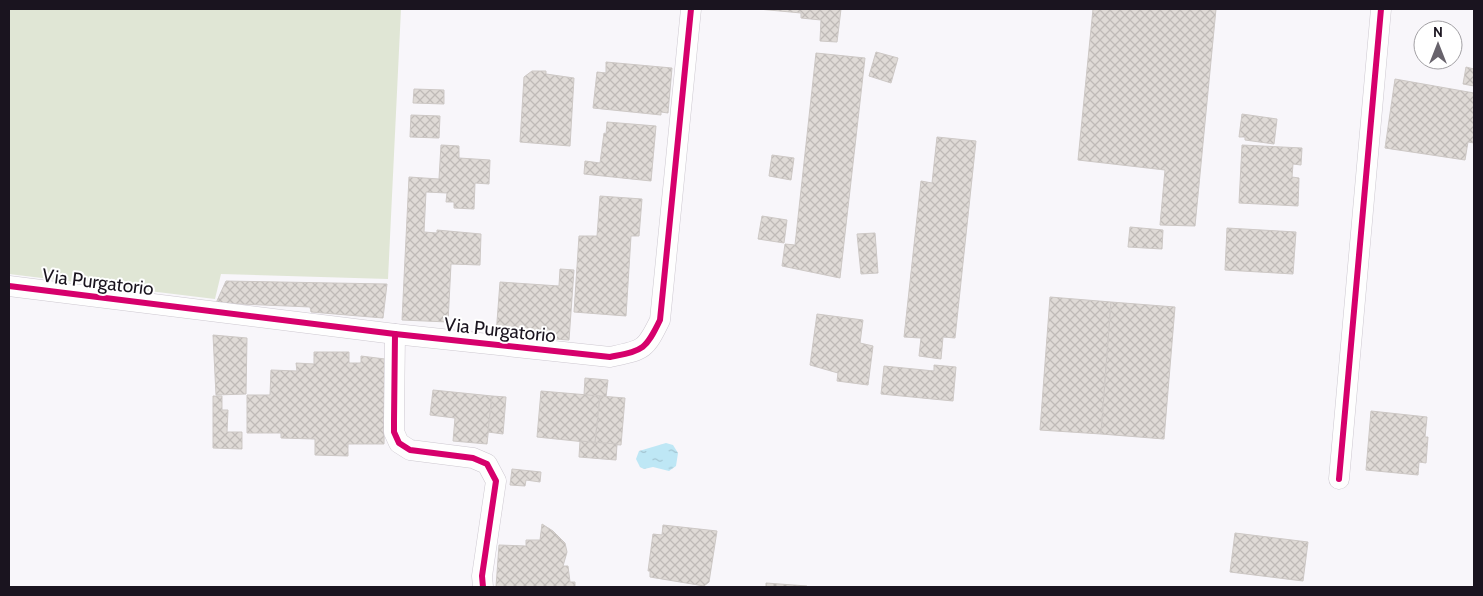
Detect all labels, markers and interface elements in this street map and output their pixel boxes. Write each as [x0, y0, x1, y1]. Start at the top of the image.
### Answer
north arrow [1413, 20, 1463, 70]
text: N [1433, 23, 1443, 41]
street label: Via Purgatorio [41, 264, 155, 300]
street label: Via Purgatorio [443, 313, 557, 347]

